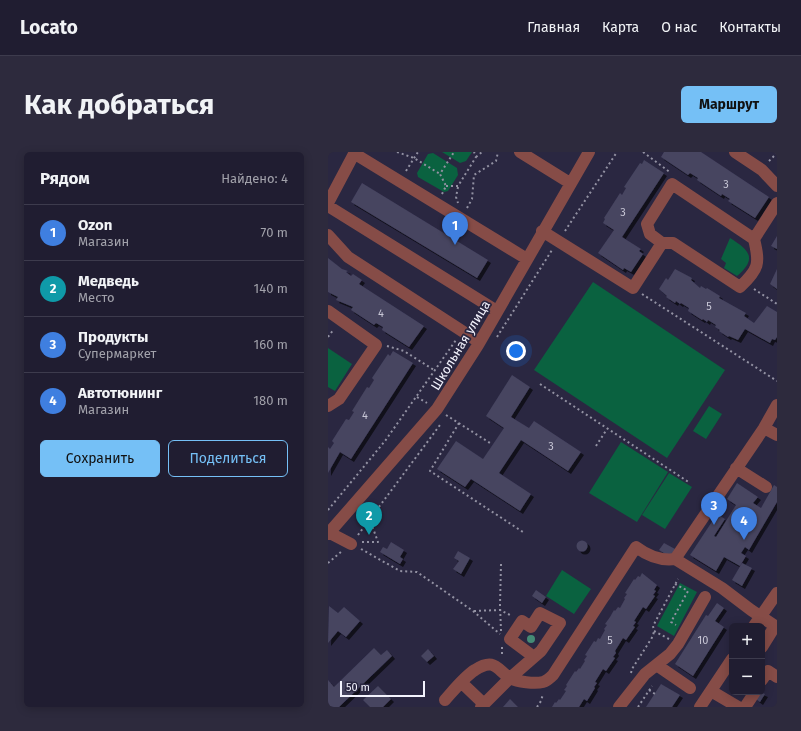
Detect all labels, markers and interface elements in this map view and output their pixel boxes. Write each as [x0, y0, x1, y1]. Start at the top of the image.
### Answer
text: Locato [20, 16, 78, 39]
text: Главная [527, 19, 580, 36]
text: Карта [602, 19, 639, 36]
text: О нас [661, 19, 697, 36]
text: Контакты [719, 19, 781, 36]
button: Маршрут [681, 86, 777, 123]
text: Как добраться [24, 88, 214, 121]
text: Рядом [40, 168, 90, 189]
text: Найдено: 4 [221, 171, 288, 186]
house number: 3 [723, 178, 729, 191]
house number: 3 [620, 206, 626, 219]
pin: 1 [442, 212, 468, 245]
text: Ozon [78, 216, 112, 234]
text: 1 [50, 225, 56, 240]
text: 70 m [261, 225, 288, 240]
text: Магазин [78, 234, 129, 249]
text: Медведь [78, 272, 139, 290]
text: 2 [50, 281, 56, 296]
text: 140 m [254, 281, 288, 296]
text: Место [78, 290, 115, 305]
street label: Школьная улица [428, 298, 493, 393]
house number: 5 [706, 300, 712, 313]
house number: 4 [378, 307, 384, 320]
text: Продукты [78, 328, 148, 346]
text: 3 [50, 337, 56, 352]
text: 160 m [254, 337, 288, 352]
your location [506, 341, 526, 361]
text: Супермаркет [78, 346, 156, 361]
text: Автотюнинг [78, 384, 162, 402]
text: 4 [49, 393, 57, 408]
text: 180 m [253, 393, 288, 408]
text: Магазин [78, 402, 129, 417]
house number: 4 [362, 409, 368, 422]
button: Сохранить [40, 440, 160, 477]
button: Поделиться [168, 440, 288, 477]
house number: 3 [548, 440, 554, 453]
pin: 3 [701, 492, 727, 525]
pin: 2 [356, 502, 382, 535]
pin: 4 [731, 507, 757, 540]
map controls [729, 623, 765, 695]
button: + [729, 623, 765, 659]
house number: 5 [607, 634, 613, 647]
house number: 10 [698, 634, 708, 647]
button: − [729, 659, 765, 695]
scale bar [340, 679, 425, 698]
text: 50 m [346, 681, 370, 694]

